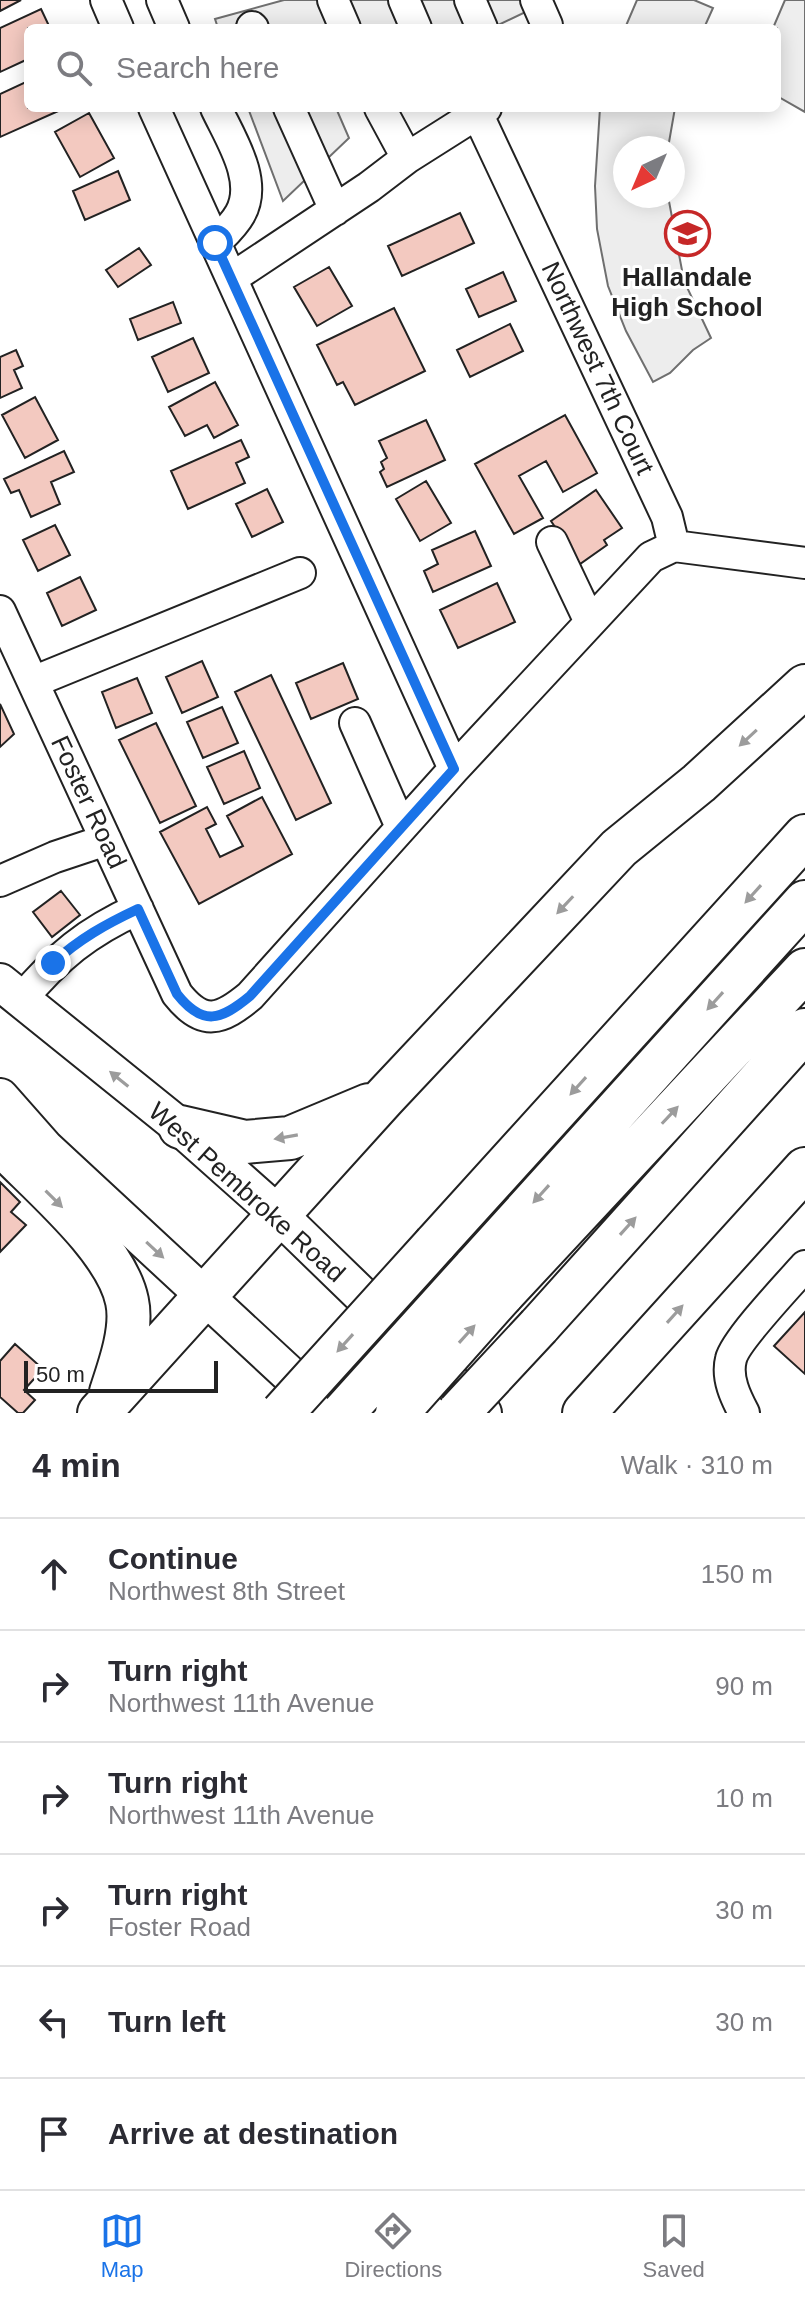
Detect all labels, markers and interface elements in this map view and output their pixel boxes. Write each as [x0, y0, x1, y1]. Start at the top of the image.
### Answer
search box [24, 24, 781, 112]
icon: search [52, 46, 96, 90]
text: Search here [116, 51, 279, 84]
north arrow [613, 136, 685, 208]
school or university icon: Hallandale High School [663, 210, 711, 258]
route start [197, 225, 233, 261]
street label: Northwest 7th Court [536, 257, 661, 480]
place label: Hallandale High School [611, 262, 763, 322]
one-way arrow [738, 729, 757, 747]
street label: Foster Road [45, 731, 133, 873]
one-way arrow [744, 884, 762, 903]
one-way arrow [557, 896, 575, 915]
route end [35, 945, 71, 981]
one-way arrow [707, 991, 725, 1010]
one-way arrow [109, 1071, 129, 1087]
one-way arrow [570, 1077, 588, 1096]
street label: West Pembroke Road [143, 1096, 351, 1288]
one-way arrow [661, 1105, 679, 1124]
one-way arrow [274, 1132, 299, 1144]
one-way arrow [532, 1184, 550, 1204]
one-way arrow [44, 1189, 63, 1208]
one-way arrow [619, 1217, 637, 1236]
one-way arrow [145, 1241, 164, 1259]
one-way arrow [665, 1305, 683, 1324]
one-way arrow [458, 1325, 476, 1344]
one-way arrow [337, 1334, 355, 1353]
scale bar [24, 1357, 218, 1393]
text: 50 m [36, 1362, 85, 1387]
text: 4 min [32, 1446, 121, 1484]
text: Walk · 310 m [621, 1450, 773, 1480]
text: Continue [108, 1542, 238, 1575]
icon: ahead [32, 1552, 76, 1596]
text: 150 m [701, 1559, 773, 1589]
text: Northwest 8th Street [108, 1576, 345, 1606]
text: Turn right [108, 1654, 247, 1687]
icon: right [32, 1664, 76, 1708]
text: 90 m [715, 1671, 773, 1701]
text: Northwest 11th Avenue [108, 1688, 374, 1718]
text: Turn right [108, 1766, 247, 1799]
icon: right [32, 1776, 76, 1820]
text: 10 m [715, 1783, 773, 1813]
text: Northwest 11th Avenue [108, 1800, 374, 1830]
text: Turn right [108, 1878, 247, 1911]
icon: right [32, 1888, 76, 1932]
text: 30 m [715, 1895, 773, 1925]
text: Foster Road [108, 1912, 251, 1942]
icon: left [32, 2000, 76, 2044]
text: Turn left [108, 2005, 226, 2038]
text: 30 m [715, 2007, 773, 2037]
icon: arrive [32, 2112, 76, 2156]
text: Arrive at destination [108, 2117, 398, 2150]
tab: Map [100, 2209, 144, 2283]
tab: Directions [344, 2209, 442, 2283]
tab: Saved [642, 2209, 705, 2283]

